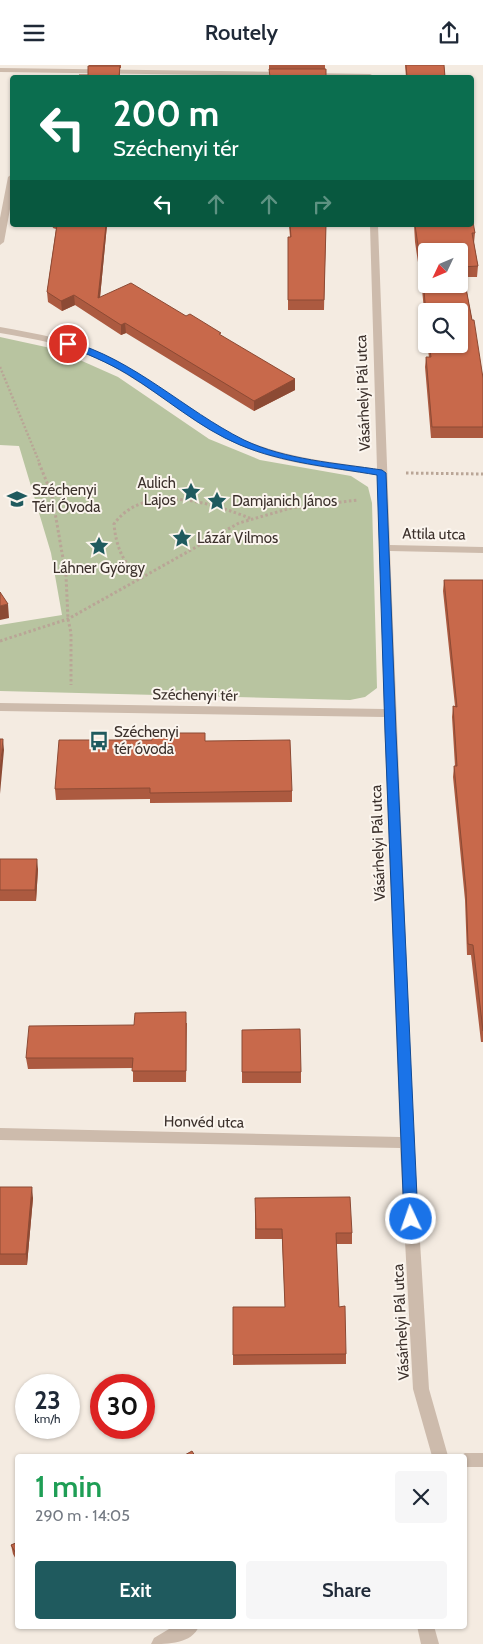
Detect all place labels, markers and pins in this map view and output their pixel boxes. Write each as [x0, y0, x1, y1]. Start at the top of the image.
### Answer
pin [47, 323, 89, 365]
place label: Aulich Lajos [137, 474, 176, 509]
place label: Széchenyi Téri Óvoda [32, 481, 101, 516]
place icon: Aulich Lajos [180, 481, 202, 503]
school or university icon: Széchenyi Téri Óvoda [6, 488, 28, 510]
place icon: Damjanich János [206, 490, 228, 512]
place label: Damjanich János [232, 492, 337, 510]
place icon: Lázár Vilmos [171, 527, 193, 549]
place label: Lázár Vilmos [197, 529, 278, 547]
place icon: Láhner György [88, 535, 110, 557]
place label: Láhner György [53, 559, 146, 577]
place label: Széchenyi tér óvoda [114, 723, 179, 758]
bus stop icon: Széchenyi tér óvoda [88, 730, 110, 752]

